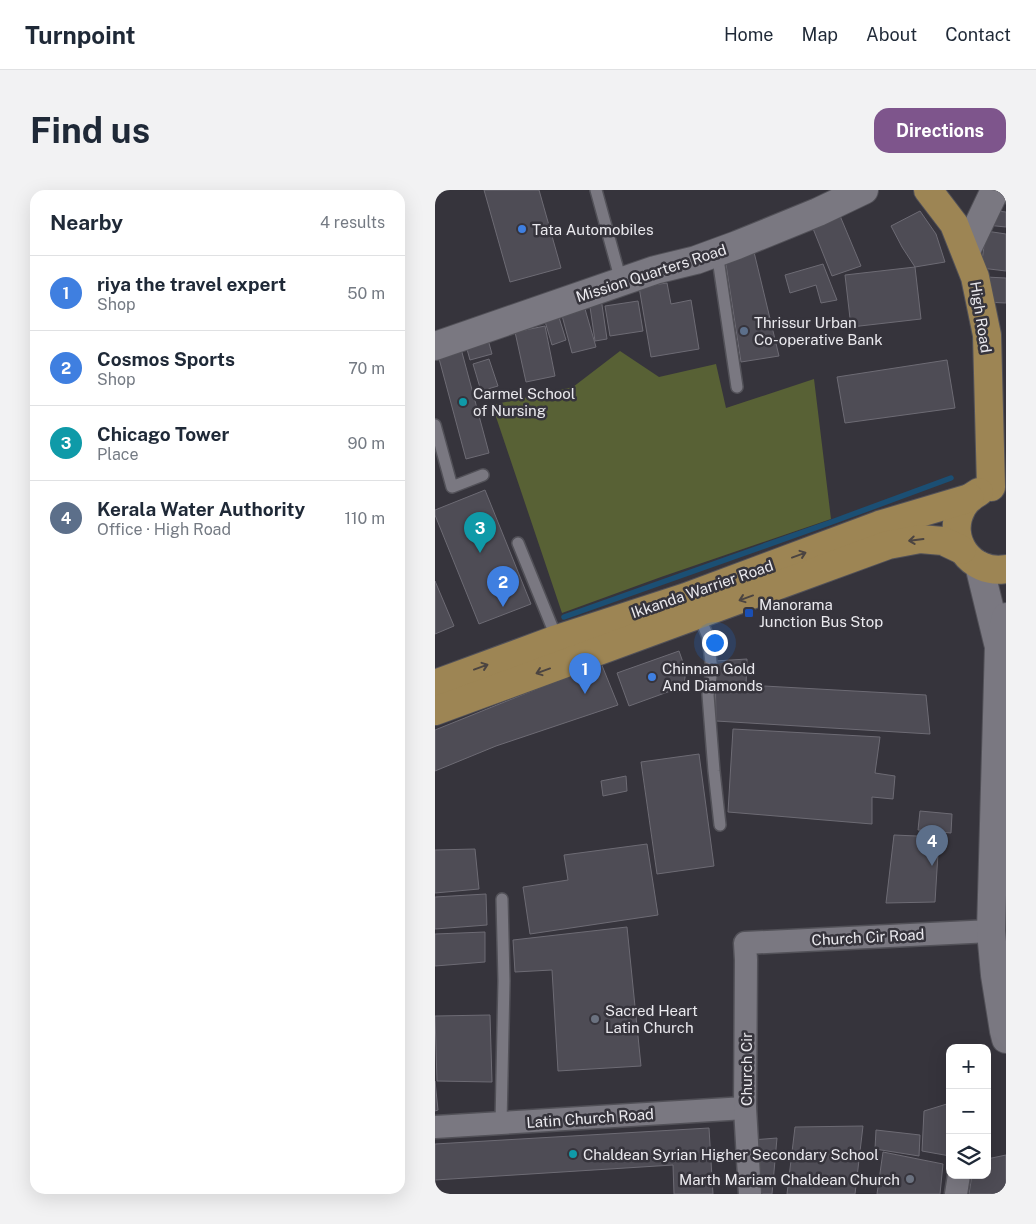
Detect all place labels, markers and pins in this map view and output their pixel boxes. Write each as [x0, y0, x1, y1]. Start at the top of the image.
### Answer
place label: Tata Automobiles [532, 221, 653, 238]
marker: Tata Automobiles [516, 223, 528, 235]
place label: Thrissur Urban Co-operative Bank [754, 314, 883, 348]
marker: Thrissur Urban Co-operative Bank [738, 325, 750, 337]
place label: Carmel School of Nursing [473, 385, 575, 419]
marker: Carmel School of Nursing [457, 396, 469, 408]
pin: 3 [464, 512, 496, 553]
pin: 2 [487, 566, 519, 607]
place label: Manorama Junction Bus Stop [759, 596, 883, 630]
marker: Manorama Junction Bus Stop [743, 607, 755, 619]
pin: 1 [569, 653, 601, 694]
place label: Chinnan Gold And Diamonds [662, 660, 763, 694]
marker: Chinnan Gold And Diamonds [646, 671, 658, 683]
pin: 4 [916, 825, 948, 866]
place label: Sacred Heart Latin Church [605, 1002, 698, 1036]
marker: Sacred Heart Latin Church [589, 1013, 601, 1025]
place label: Chaldean Syrian Higher Secondary School [583, 1146, 879, 1163]
marker: Chaldean Syrian Higher Secondary School [567, 1148, 579, 1160]
place label: Marth Mariam Chaldean Church [679, 1171, 900, 1188]
marker: Marth Mariam Chaldean Church [904, 1173, 916, 1185]

